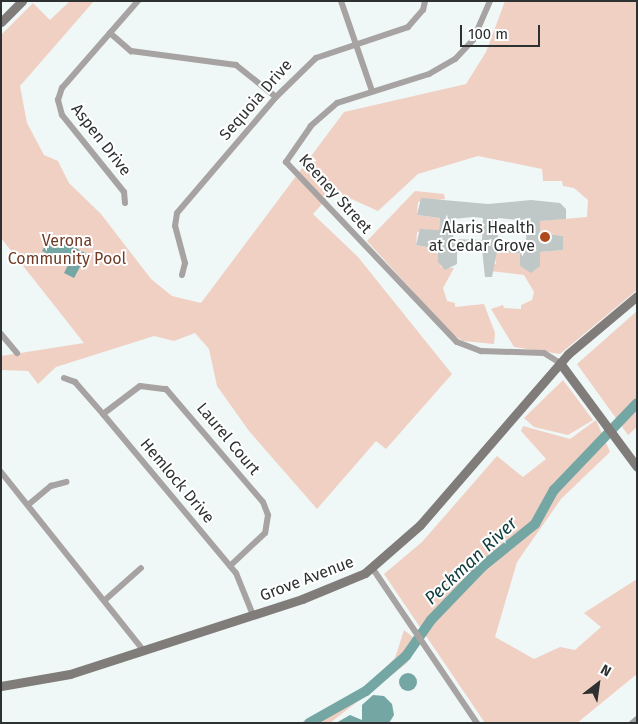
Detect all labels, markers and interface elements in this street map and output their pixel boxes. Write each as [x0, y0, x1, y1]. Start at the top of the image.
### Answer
scale bar [463, 15, 543, 47]
text: 100 m [468, 25, 508, 43]
street label: Sequoia Drive [216, 56, 296, 144]
street label: Aspen Drive [67, 100, 135, 180]
street label: Keeney Street [294, 150, 376, 238]
place label: Alaris Health at Cedar Grove [429, 218, 535, 256]
park label: Verona Community Pool [8, 231, 126, 269]
marker: Alaris Health at Cedar Grove [539, 231, 551, 243]
street label: Laurel Court [192, 399, 264, 479]
street label: Hemlock Drive [136, 435, 218, 527]
water label: Peckman River [420, 513, 522, 609]
street label: Grove Avenue [257, 552, 357, 606]
north arrow [573, 659, 623, 709]
text: N [597, 661, 614, 680]

